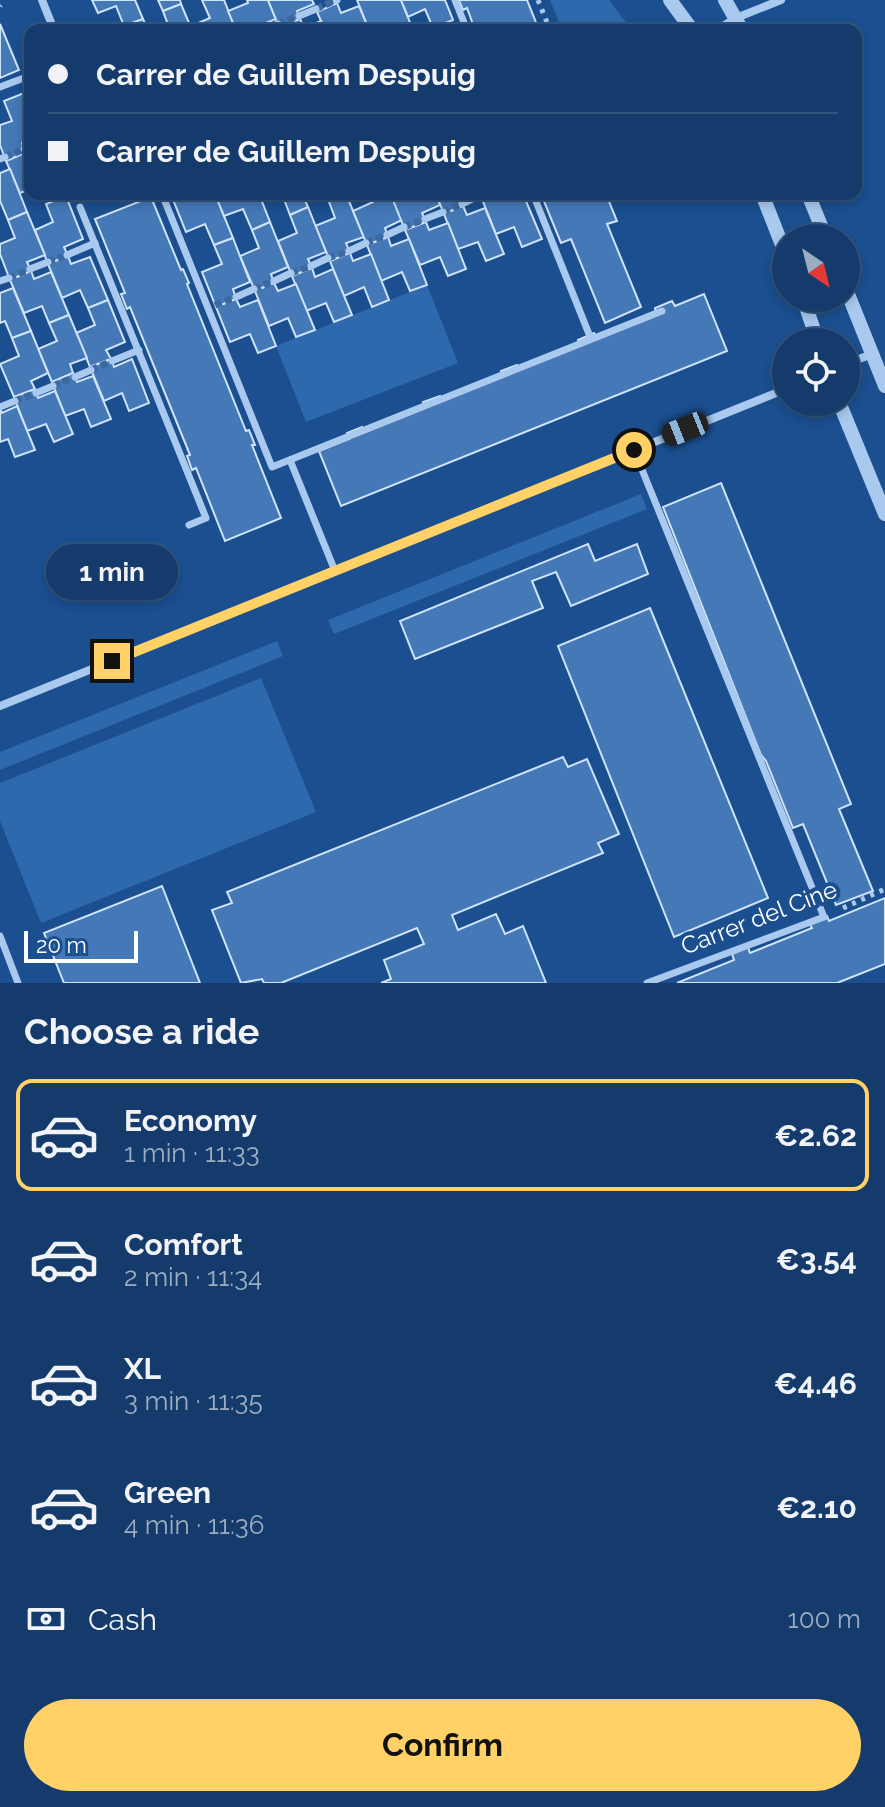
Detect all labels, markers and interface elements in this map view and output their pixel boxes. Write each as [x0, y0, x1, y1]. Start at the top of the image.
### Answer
text: Carrer de Guillem Despuig [96, 57, 476, 92]
text: Carrer de Guillem Despuig [96, 134, 476, 169]
north arrow [772, 224, 860, 312]
map controls [772, 224, 860, 416]
button: locate [772, 328, 860, 416]
car [658, 409, 712, 449]
route start [616, 432, 652, 468]
callout: 1 min [46, 545, 178, 601]
text: 1 min [79, 557, 145, 587]
route end [94, 643, 130, 679]
street label: Carrer del Cine [677, 874, 841, 961]
scale bar [24, 927, 138, 963]
text: 20 m [36, 932, 87, 958]
text: Choose a ride [24, 1010, 259, 1052]
icon: car [28, 1099, 100, 1171]
text: Economy [124, 1103, 257, 1138]
text: €2.62 [774, 1118, 857, 1153]
text: 1 min · 11:33 [124, 1138, 260, 1168]
icon: car [28, 1223, 100, 1295]
text: Comfort [124, 1227, 243, 1262]
text: €3.54 [776, 1242, 857, 1277]
text: 2 min · 11:34 [124, 1262, 262, 1292]
icon: car [28, 1347, 100, 1419]
text: XL [124, 1351, 161, 1386]
text: €4.46 [774, 1366, 857, 1401]
text: 3 min · 11:35 [124, 1386, 263, 1416]
icon: car [28, 1471, 100, 1543]
text: Green [124, 1475, 211, 1510]
text: €2.10 [776, 1490, 857, 1525]
text: 4 min · 11:36 [124, 1510, 264, 1540]
icon: cash [24, 1597, 68, 1641]
text: Cash [88, 1602, 157, 1637]
text: 100 m [788, 1604, 861, 1634]
button: Confirm [24, 1699, 861, 1791]

